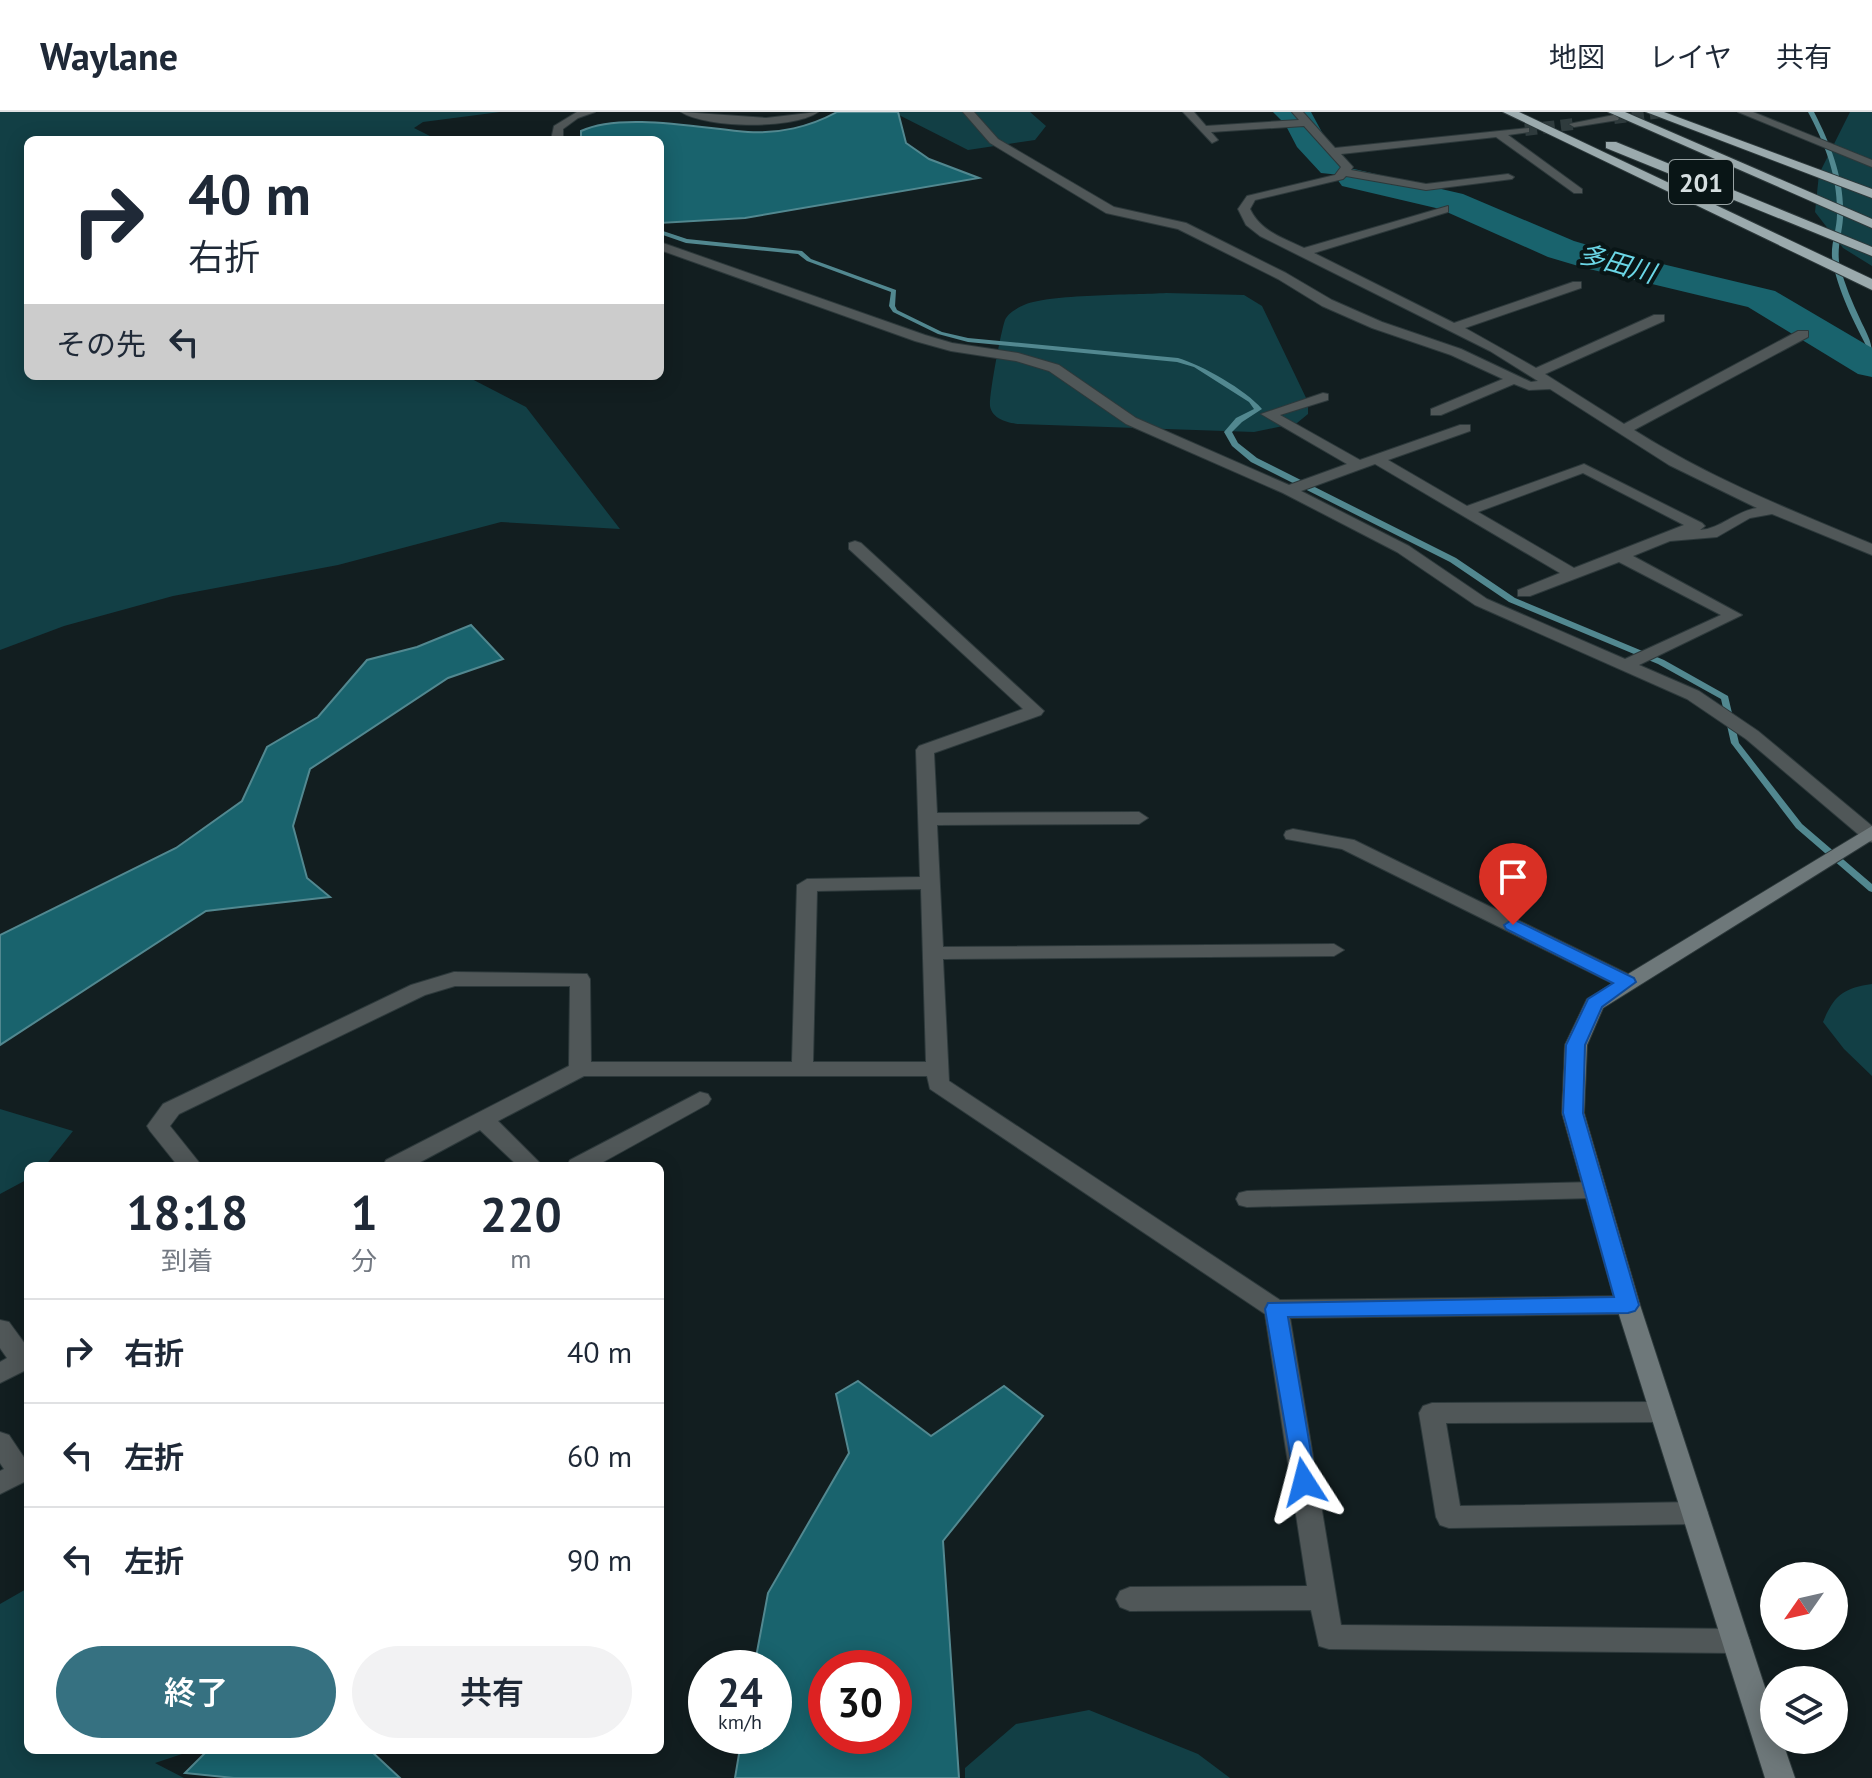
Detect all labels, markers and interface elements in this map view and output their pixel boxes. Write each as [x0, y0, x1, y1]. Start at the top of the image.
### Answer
text: Waylane [40, 31, 178, 80]
text: 地図 [1549, 38, 1605, 75]
text: レイヤ [1649, 38, 1732, 75]
text: 共有 [1776, 38, 1832, 75]
text: 40 m [188, 158, 311, 230]
road number: 201 [1669, 160, 1733, 204]
icon: right [56, 168, 160, 272]
text: 右折 [188, 233, 260, 280]
water label: 多田川 [1575, 236, 1662, 290]
icon: left [162, 320, 206, 364]
text: その先 [56, 324, 146, 363]
pin [1479, 843, 1547, 925]
icon: arrive [1491, 855, 1535, 899]
text: 18:18 [126, 1181, 248, 1243]
text: 1 [350, 1181, 378, 1243]
text: 220 [480, 1183, 562, 1245]
text: m [510, 1242, 531, 1275]
text: 到着 [161, 1244, 213, 1277]
text: 分 [351, 1244, 377, 1277]
icon: right [56, 1329, 100, 1373]
text: 40 m [567, 1332, 632, 1371]
text: 右折 [124, 1333, 184, 1372]
icon: left [56, 1433, 100, 1477]
text: 60 m [567, 1436, 632, 1475]
text: 左折 [124, 1437, 184, 1476]
position arrow [1262, 1440, 1346, 1524]
icon: left [56, 1537, 100, 1581]
text: 90 m [567, 1540, 632, 1579]
text: 左折 [124, 1541, 184, 1580]
north arrow [1760, 1562, 1848, 1650]
map controls [1760, 1562, 1848, 1754]
button: 終了 [56, 1646, 336, 1738]
button: 共有 [352, 1646, 632, 1738]
speed limit sign: 30 [808, 1650, 912, 1754]
text: 24 [717, 1666, 763, 1718]
button: layers [1760, 1666, 1848, 1754]
text: km/h [718, 1709, 762, 1735]

